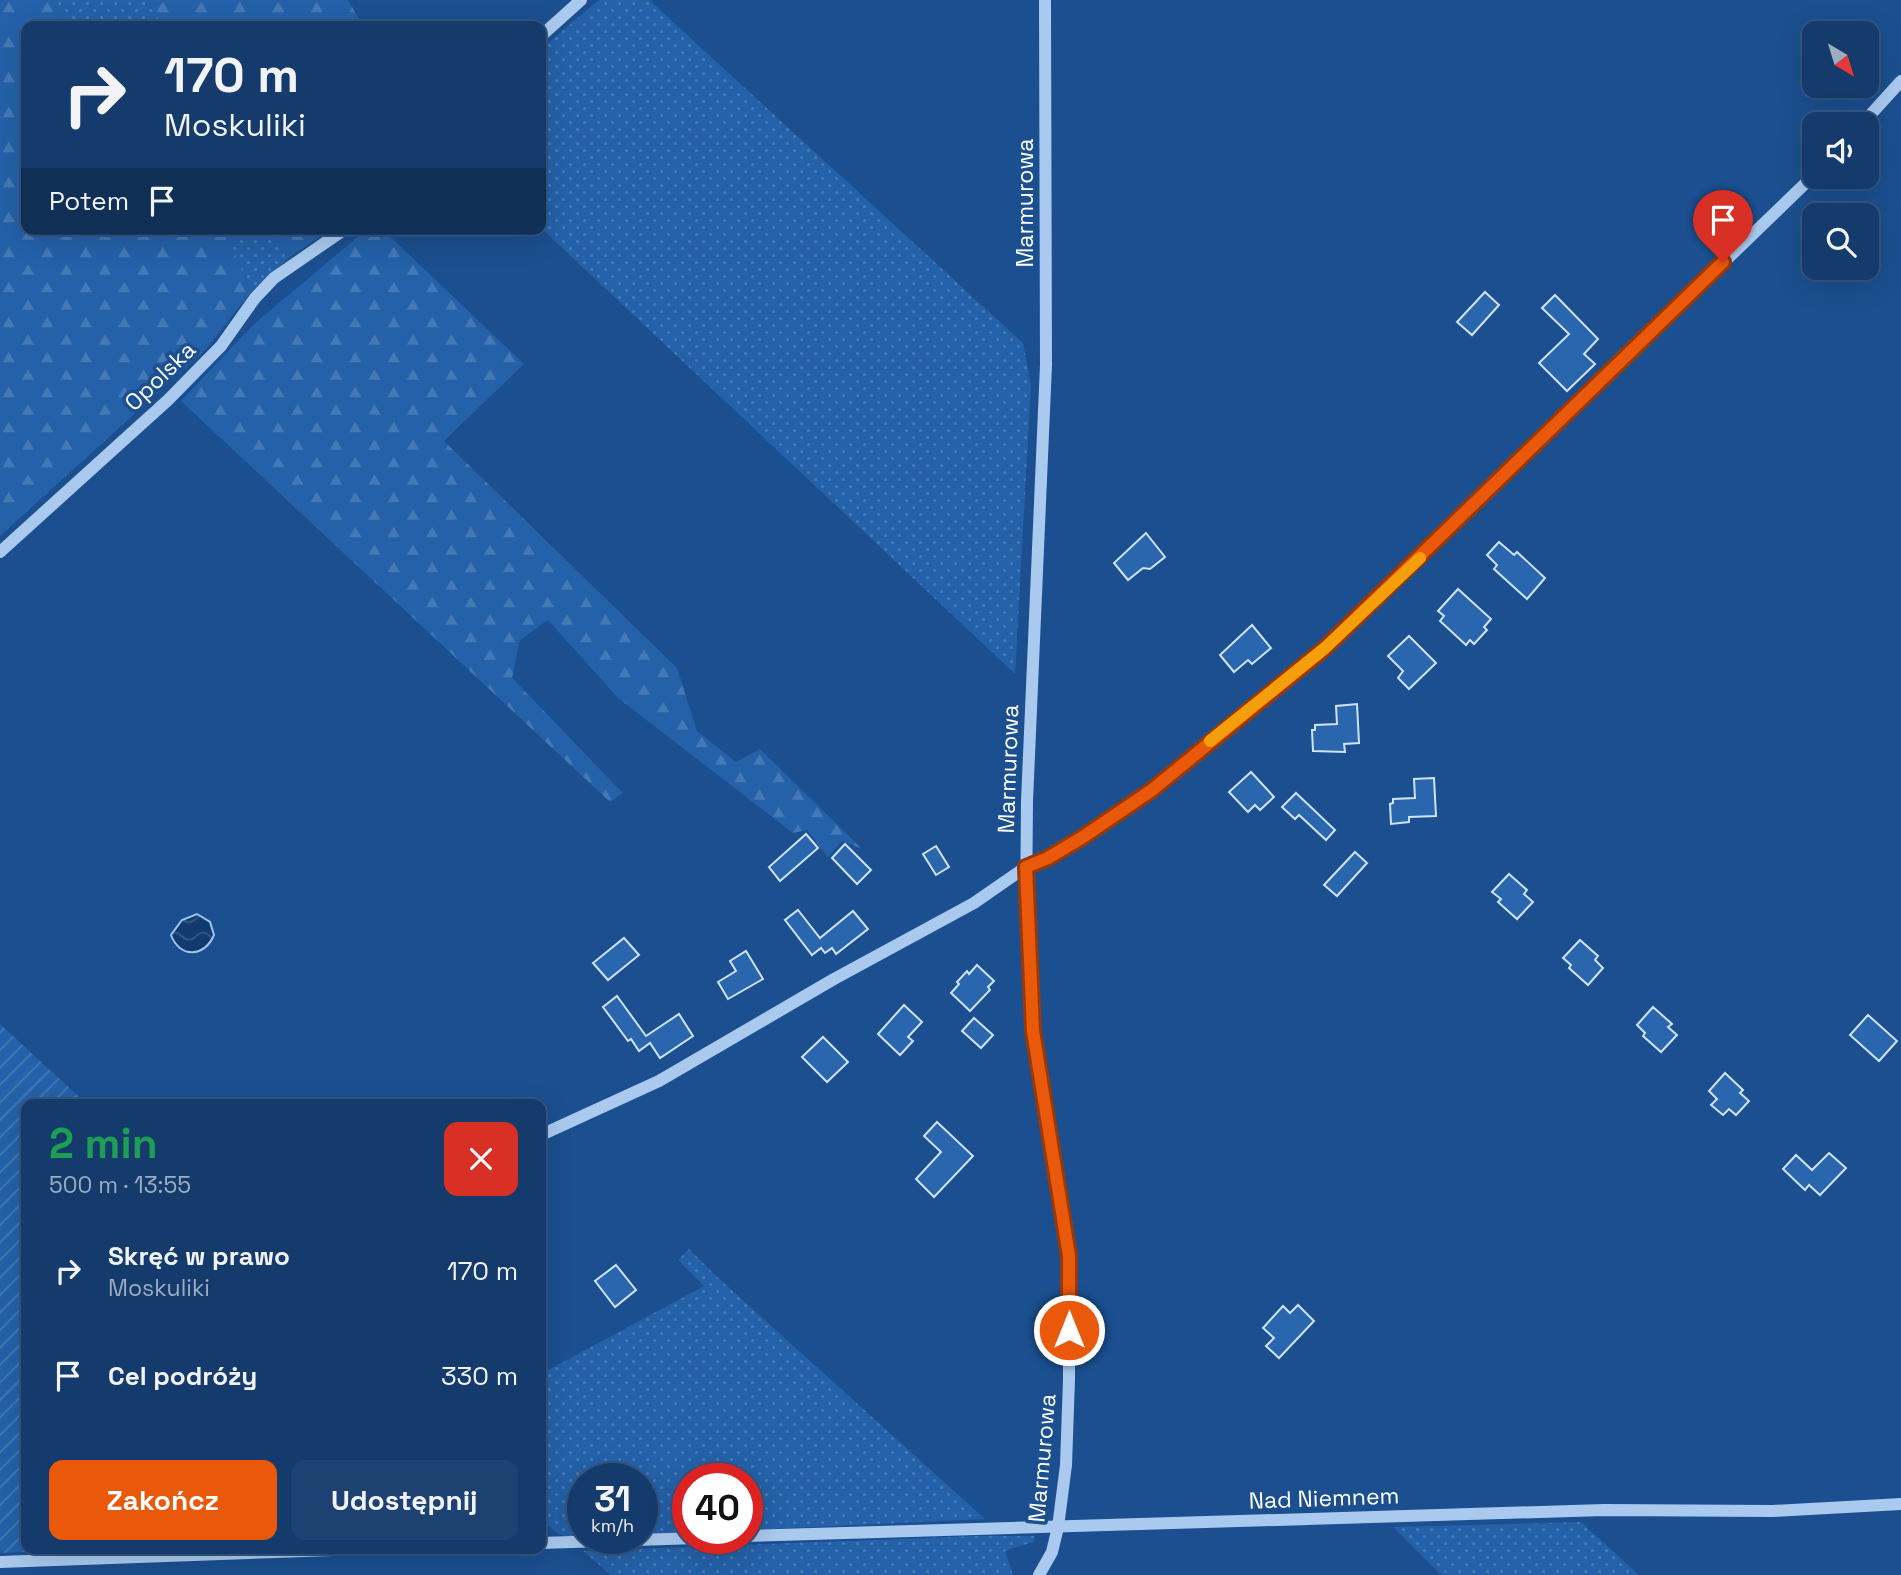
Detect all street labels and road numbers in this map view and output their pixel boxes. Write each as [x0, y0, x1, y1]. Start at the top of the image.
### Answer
street label: Marmurowa [1010, 138, 1040, 268]
street label: Opolska [118, 335, 202, 417]
street label: Marmurowa [991, 704, 1025, 834]
street label: Marmurowa [1021, 1392, 1063, 1524]
street label: Nad Niemnem [1248, 1480, 1400, 1516]

